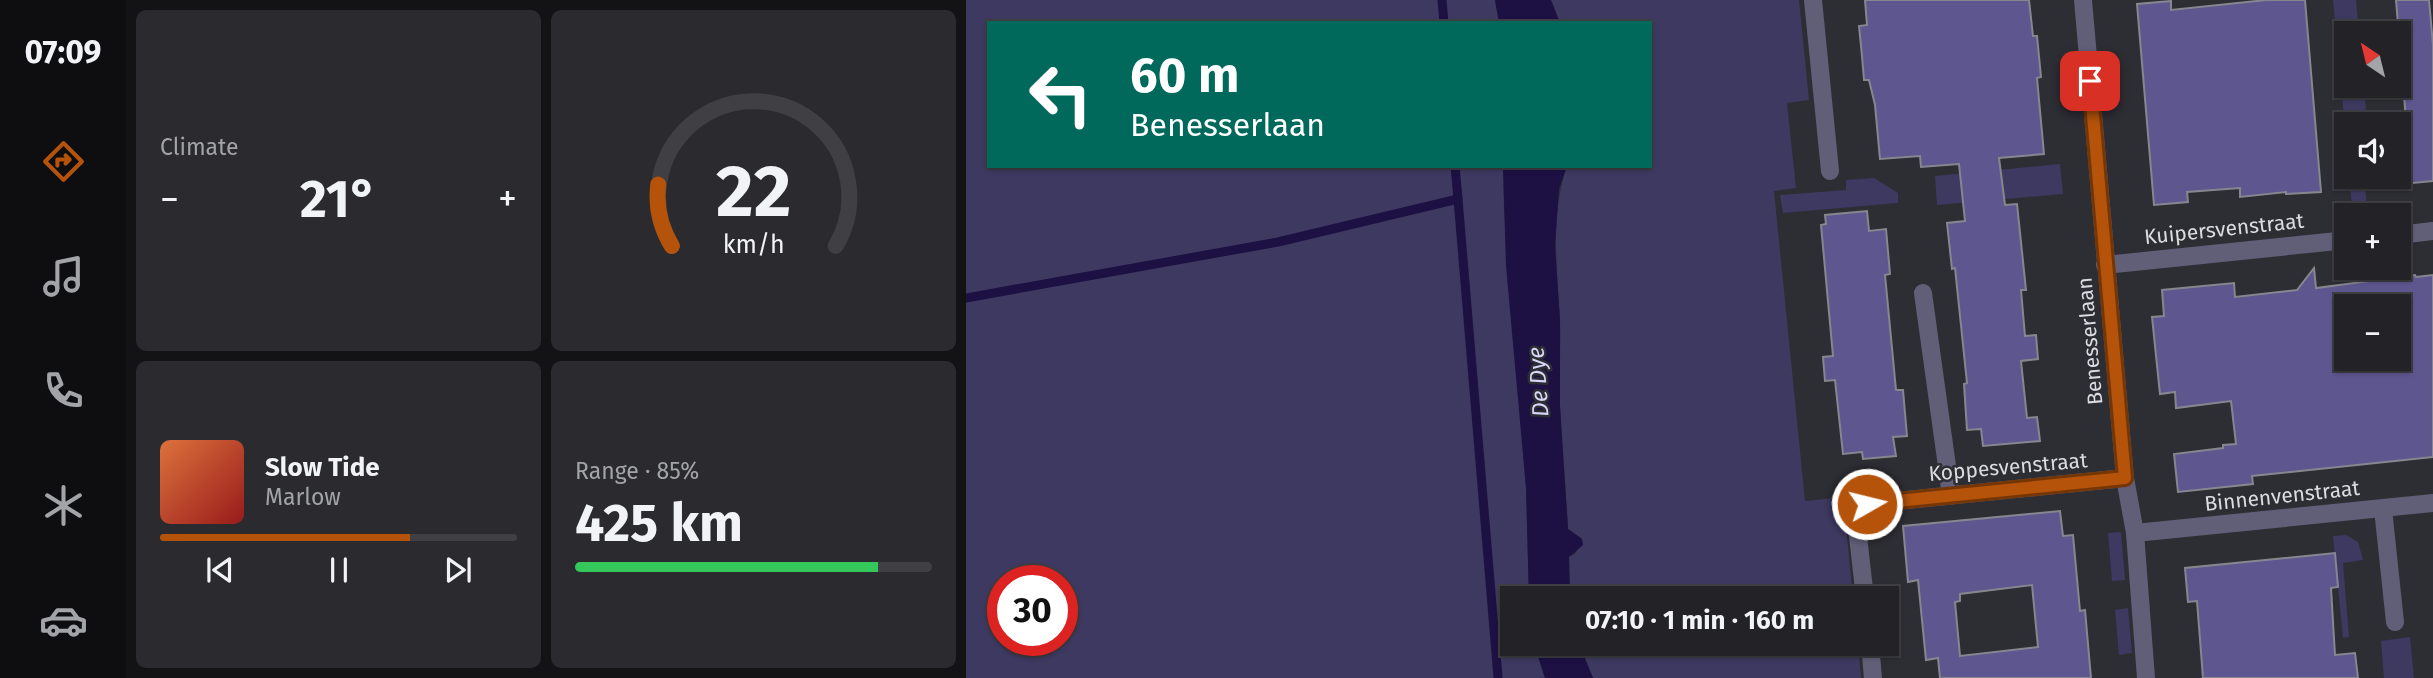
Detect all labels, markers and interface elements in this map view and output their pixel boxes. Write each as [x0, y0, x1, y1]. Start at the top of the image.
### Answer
north arrow [2334, 21, 2412, 98]
map controls [2334, 21, 2411, 371]
text: 07:09 [24, 33, 102, 71]
text: 60 m [1130, 46, 1239, 105]
icon: left [1015, 49, 1106, 140]
pin [2060, 51, 2120, 111]
icon: arrive [2071, 62, 2109, 100]
text: Benesserlaan [1130, 106, 1325, 144]
button: sound [2334, 112, 2411, 189]
text: Climate [160, 133, 239, 161]
icon: directions [39, 137, 88, 186]
text: 22 [716, 149, 791, 236]
text: 21° [300, 168, 377, 231]
text: − [160, 176, 179, 222]
text: + [498, 176, 517, 222]
button: + [2334, 203, 2411, 280]
street label: Kuipersvenstraat [2143, 208, 2306, 250]
text: km/h [723, 230, 784, 260]
icon: music [39, 252, 88, 301]
street label: Benesserlaan [2071, 276, 2109, 406]
button: − [2334, 294, 2411, 371]
water label: De Dye [1522, 346, 1554, 418]
icon: phone [39, 366, 88, 415]
street label: Koppesvenstraat [1928, 447, 2089, 487]
text: Slow Tide [265, 452, 380, 483]
text: Range · 85% [575, 457, 699, 485]
position arrow [1830, 467, 1904, 541]
street label: Binnenvenstraat [2203, 475, 2361, 517]
icon: climate [39, 481, 88, 530]
text: Marlow [265, 483, 341, 511]
text: 425 km [575, 492, 743, 555]
icon: previous [201, 551, 239, 589]
icon: pause [320, 551, 358, 589]
icon: next [439, 551, 477, 589]
speed limit sign: 30 [987, 565, 1078, 656]
icon: car [39, 596, 88, 645]
text: 07:10 · 1 min · 160 m [1585, 605, 1814, 636]

